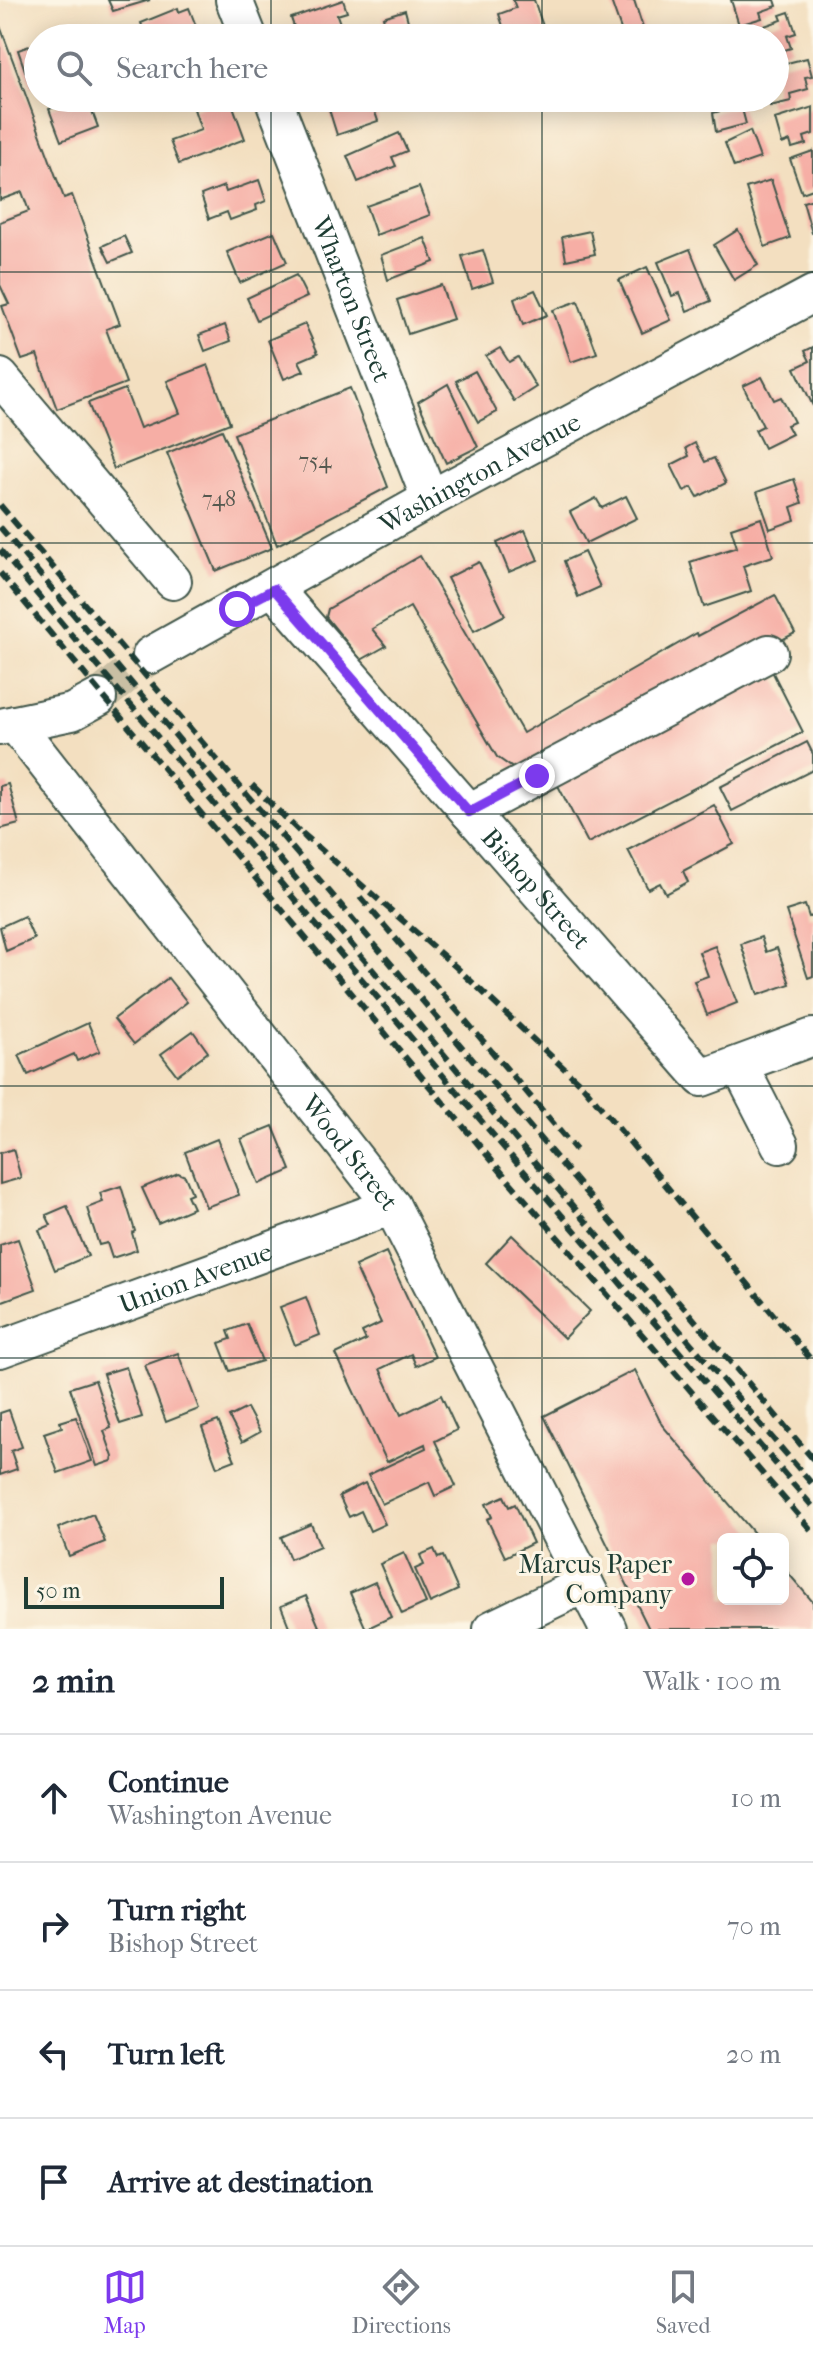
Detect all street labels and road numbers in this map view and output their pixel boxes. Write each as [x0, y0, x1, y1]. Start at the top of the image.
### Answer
street label: Wharton Street [305, 211, 398, 387]
street label: Washington Avenue [373, 406, 586, 540]
street label: Bishop Street [475, 822, 598, 956]
street label: Wood Street [295, 1088, 405, 1217]
street label: Union Avenue [115, 1236, 276, 1320]

